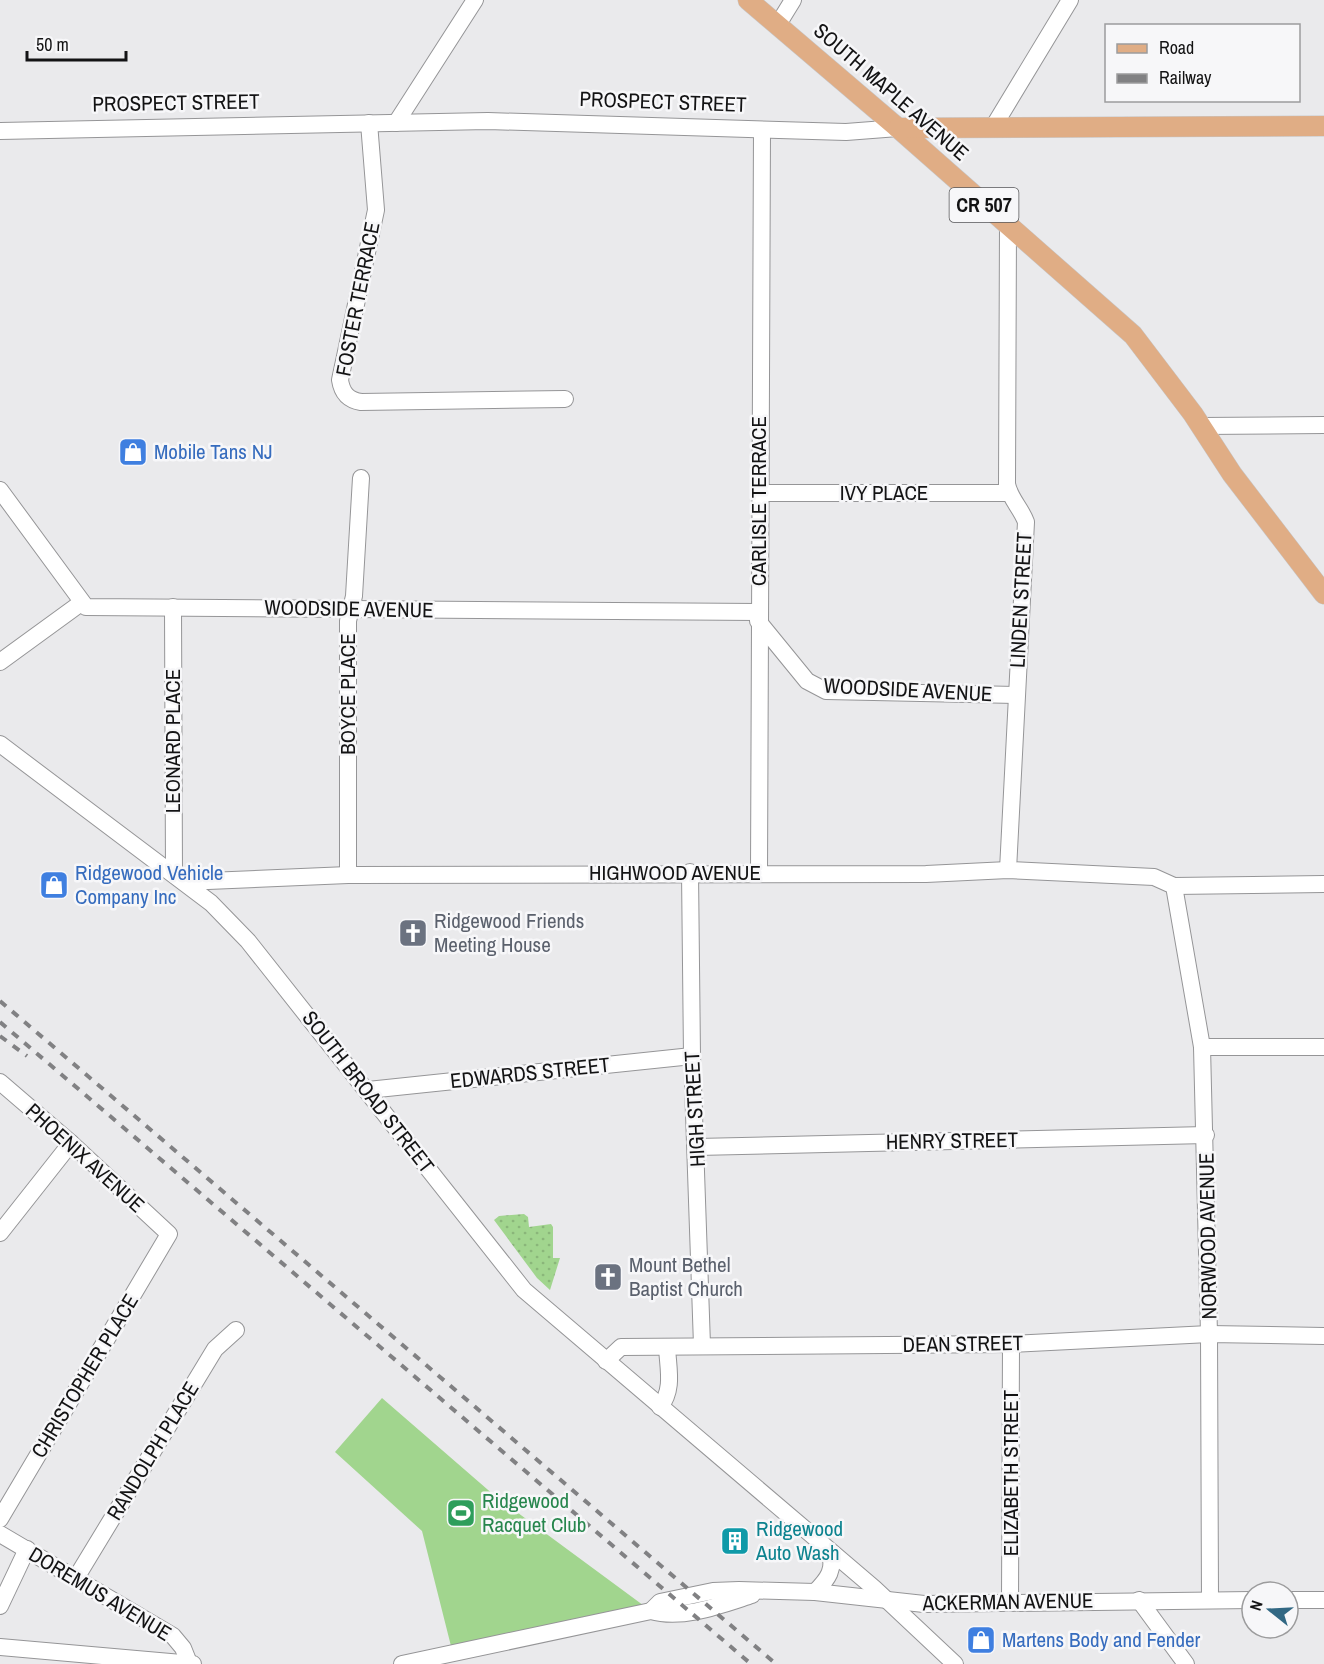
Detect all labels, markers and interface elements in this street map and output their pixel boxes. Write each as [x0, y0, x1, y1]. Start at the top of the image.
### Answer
street label: SOUTH MAPLE AVENUE [808, 16, 975, 167]
scale bar [27, 24, 126, 62]
legend [1105, 24, 1300, 102]
text: 50 m [36, 32, 69, 57]
text: Road [1159, 35, 1194, 60]
text: Railway [1159, 65, 1212, 90]
street label: PROSPECT STREET [579, 84, 748, 119]
street label: PROSPECT STREET [92, 87, 260, 118]
road number: CR 507 [950, 188, 1018, 222]
street label: FOSTER TERRACE [328, 219, 387, 379]
street label: CARLISLE TERRACE [744, 416, 773, 586]
shop icon: Mobile Tans NJ [117, 436, 149, 468]
place label: Mobile Tans NJ [154, 437, 273, 466]
street label: IVY PLACE [840, 478, 928, 507]
street label: LINDEN STREET [1002, 531, 1039, 669]
street label: WOODSIDE AVENUE [264, 593, 434, 624]
street label: BOYCE PLACE [333, 633, 362, 755]
street label: LEONARD PLACE [158, 669, 187, 813]
street label: WOODSIDE AVENUE [823, 671, 993, 708]
place label: Ridgewood Vehicle Company Inc [75, 858, 223, 911]
street label: HIGHWOOD AVENUE [589, 858, 761, 887]
shop icon: Ridgewood Vehicle Company Inc [38, 869, 70, 901]
place label: Ridgewood Friends Meeting House [434, 906, 584, 959]
church icon: Ridgewood Friends Meeting House [397, 917, 429, 949]
street label: SOUTH BROAD STREET [296, 1004, 441, 1179]
street label: EDWARDS STREET [449, 1050, 612, 1095]
street label: HIGH STREET [677, 1050, 712, 1168]
street label: PHOENIX AVENUE [20, 1096, 151, 1219]
street label: HENRY STREET [886, 1125, 1019, 1156]
street label: NORWOOD AVENUE [1192, 1152, 1223, 1320]
place label: Mount Bethel Baptist Church [629, 1250, 743, 1303]
church icon: Mount Bethel Baptist Church [592, 1261, 624, 1293]
street label: CHRISTOPHER PLACE [24, 1288, 145, 1463]
street label: DEAN STREET [902, 1328, 1024, 1359]
street label: RANDOLPH PLACE [100, 1376, 205, 1525]
street label: ELIZABETH STREET [996, 1389, 1025, 1556]
place label: Ridgewood Racquet Club [482, 1486, 586, 1539]
sports icon: Ridgewood Racquet Club [445, 1497, 477, 1529]
place label: Ridgewood Auto Wash [755, 1514, 843, 1567]
building icon: Ridgewood Auto Wash [719, 1525, 751, 1557]
street label: DOREMUS AVENUE [24, 1540, 177, 1648]
north arrow [1240, 1580, 1300, 1640]
street label: ACKERMAN AVENUE [921, 1586, 1094, 1618]
text: N [1244, 1597, 1268, 1613]
shop icon: Martens Body and Fender [965, 1624, 997, 1656]
place label: Martens Body and Fender [1002, 1625, 1201, 1654]

